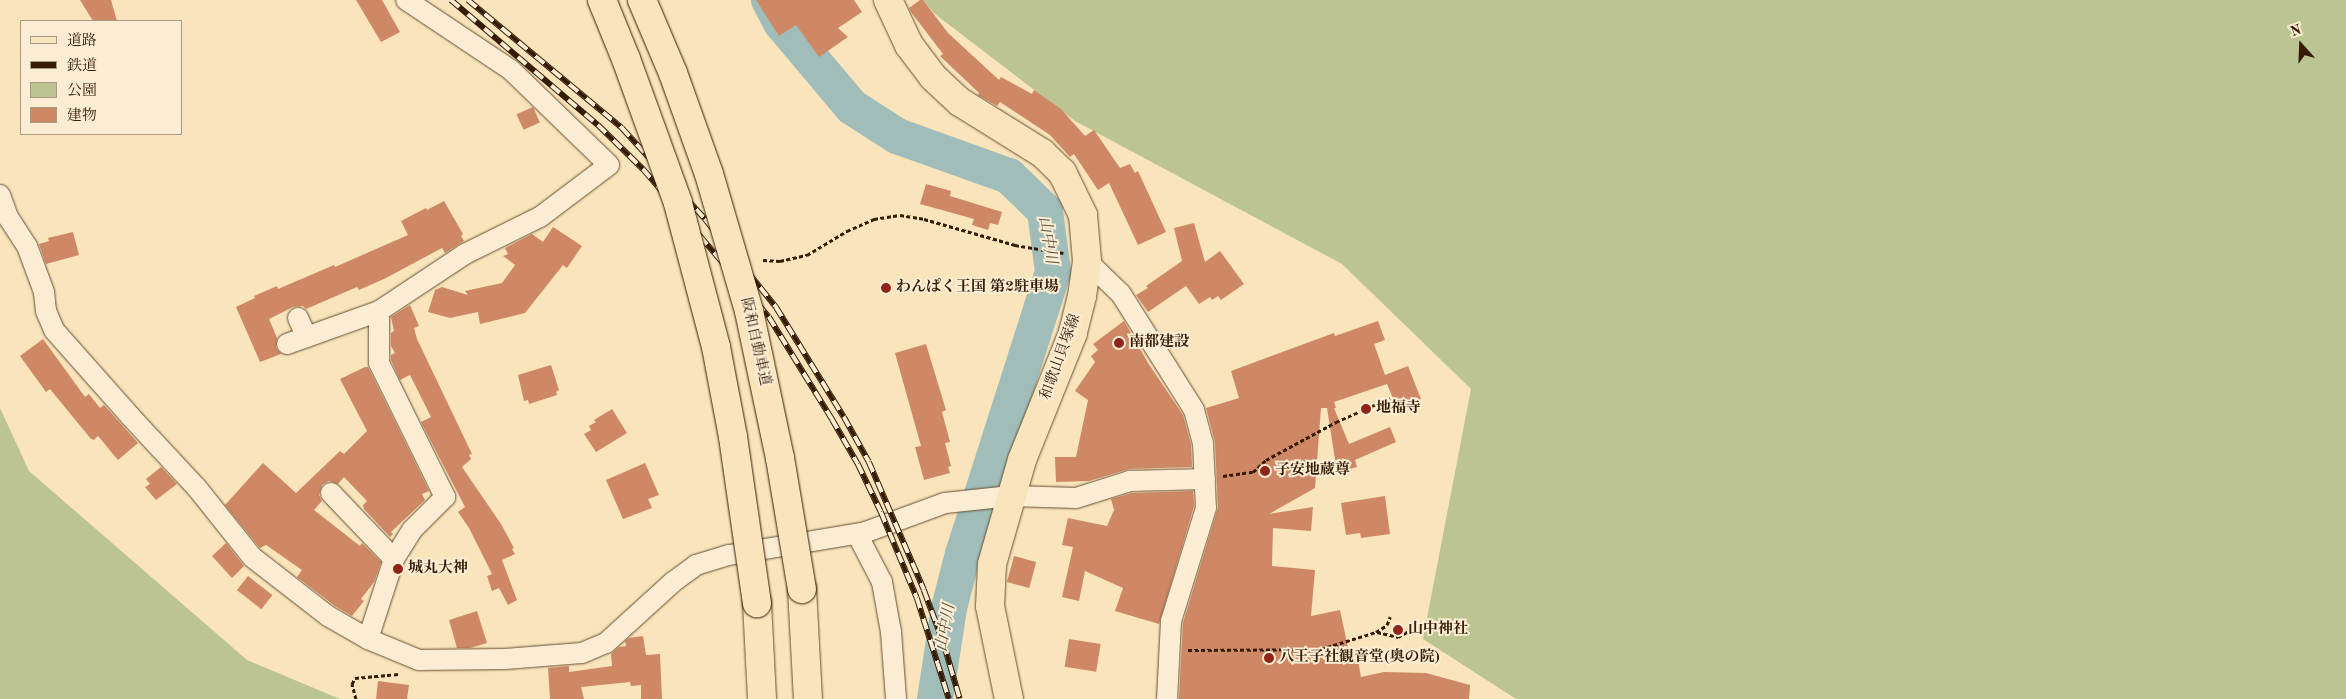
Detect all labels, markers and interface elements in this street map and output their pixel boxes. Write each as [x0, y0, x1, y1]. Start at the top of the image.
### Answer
legend [20, 20, 182, 135]
north arrow [2276, 20, 2326, 70]
text: N [2288, 22, 2303, 39]
text: 道路 [67, 34, 97, 49]
text: 鉄道 [67, 59, 97, 74]
text: 公園 [67, 84, 97, 99]
text: 建物 [67, 109, 97, 124]
water label: 山中川 [1034, 215, 1060, 265]
place label: わんぱく王国 第2駐車場 [896, 279, 1059, 297]
marker: わんぱく王国 第2駐車場 [880, 282, 892, 294]
street label: 阪和自動車道 [736, 296, 774, 388]
street label: 和歌山貝塚線 [1037, 312, 1085, 402]
place label: 南都建設 [1129, 334, 1189, 352]
marker: 南都建設 [1113, 337, 1125, 349]
place label: 地福寺 [1376, 400, 1421, 418]
marker: 地福寺 [1360, 403, 1372, 415]
place label: 子安地蔵尊 [1275, 462, 1350, 480]
marker: 子安地蔵尊 [1259, 465, 1271, 477]
place label: 城丸大神 [408, 560, 468, 578]
marker: 城丸大神 [392, 563, 404, 575]
water label: 山中川 [932, 603, 960, 653]
place label: 山中神社 [1408, 621, 1468, 639]
marker: 山中神社 [1392, 624, 1404, 636]
place label: 八王子社観音堂(奥の院) [1279, 649, 1440, 667]
marker: 八王子社観音堂(奥の院) [1263, 652, 1275, 664]

